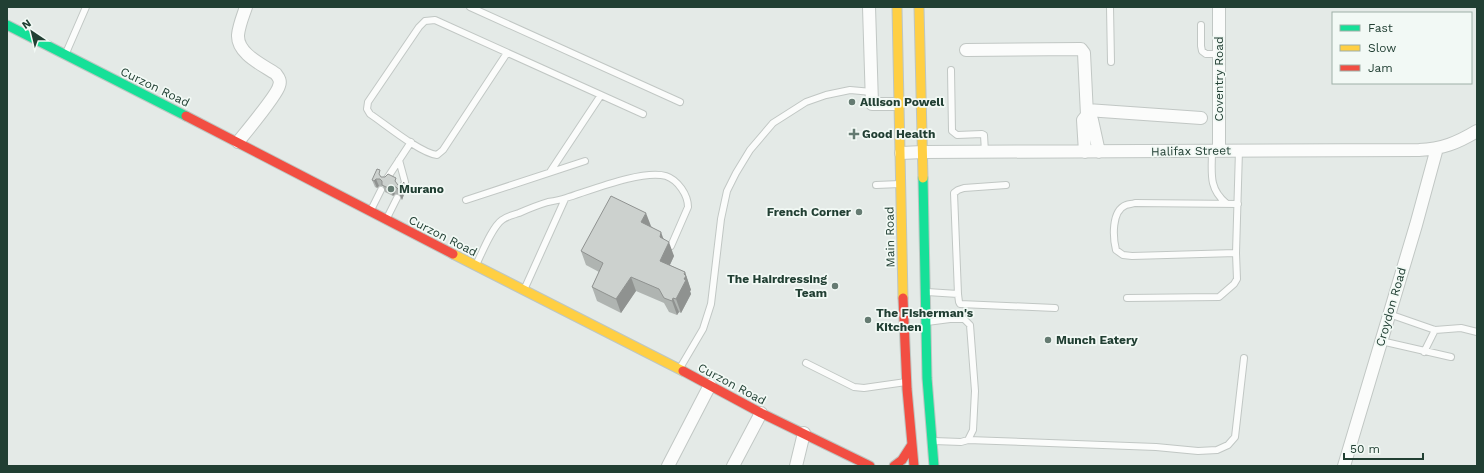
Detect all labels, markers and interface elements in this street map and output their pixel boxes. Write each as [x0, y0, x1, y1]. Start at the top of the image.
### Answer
north arrow [12, 12, 52, 52]
legend [1332, 12, 1472, 84]
text: N [19, 17, 34, 32]
text: Fast [1368, 21, 1393, 35]
street label: Coventry Road [1212, 36, 1226, 122]
text: Slow [1368, 41, 1396, 55]
text: Jam [1368, 61, 1393, 75]
street label: Curzon Road [118, 64, 192, 110]
place label: Allison Powell [860, 95, 944, 109]
marker: Allison Powell [847, 97, 857, 107]
place label: Good Health [862, 127, 935, 141]
marker: Good Health [849, 129, 859, 139]
street label: Halifax Street [1151, 143, 1231, 159]
place label: Murano [399, 182, 444, 196]
marker: Murano [386, 184, 396, 194]
place label: French Corner [767, 205, 852, 219]
street label: Main Road [882, 206, 898, 268]
marker: French Corner [854, 207, 864, 217]
street label: Curzon Road [406, 213, 480, 259]
street label: Croydon Road [1373, 266, 1409, 348]
place label: The Hairdressing Team [727, 272, 827, 300]
marker: The Hairdressing Team [830, 281, 840, 291]
place label: The Fisherman's Kitchen [876, 306, 974, 334]
marker: The Fisherman's Kitchen [863, 315, 873, 325]
place label: Munch Eatery [1056, 333, 1138, 347]
marker: Munch Eatery [1043, 335, 1053, 345]
street label: Curzon Road [696, 360, 768, 408]
scale bar [1344, 435, 1423, 461]
text: 50 m [1350, 442, 1380, 456]

